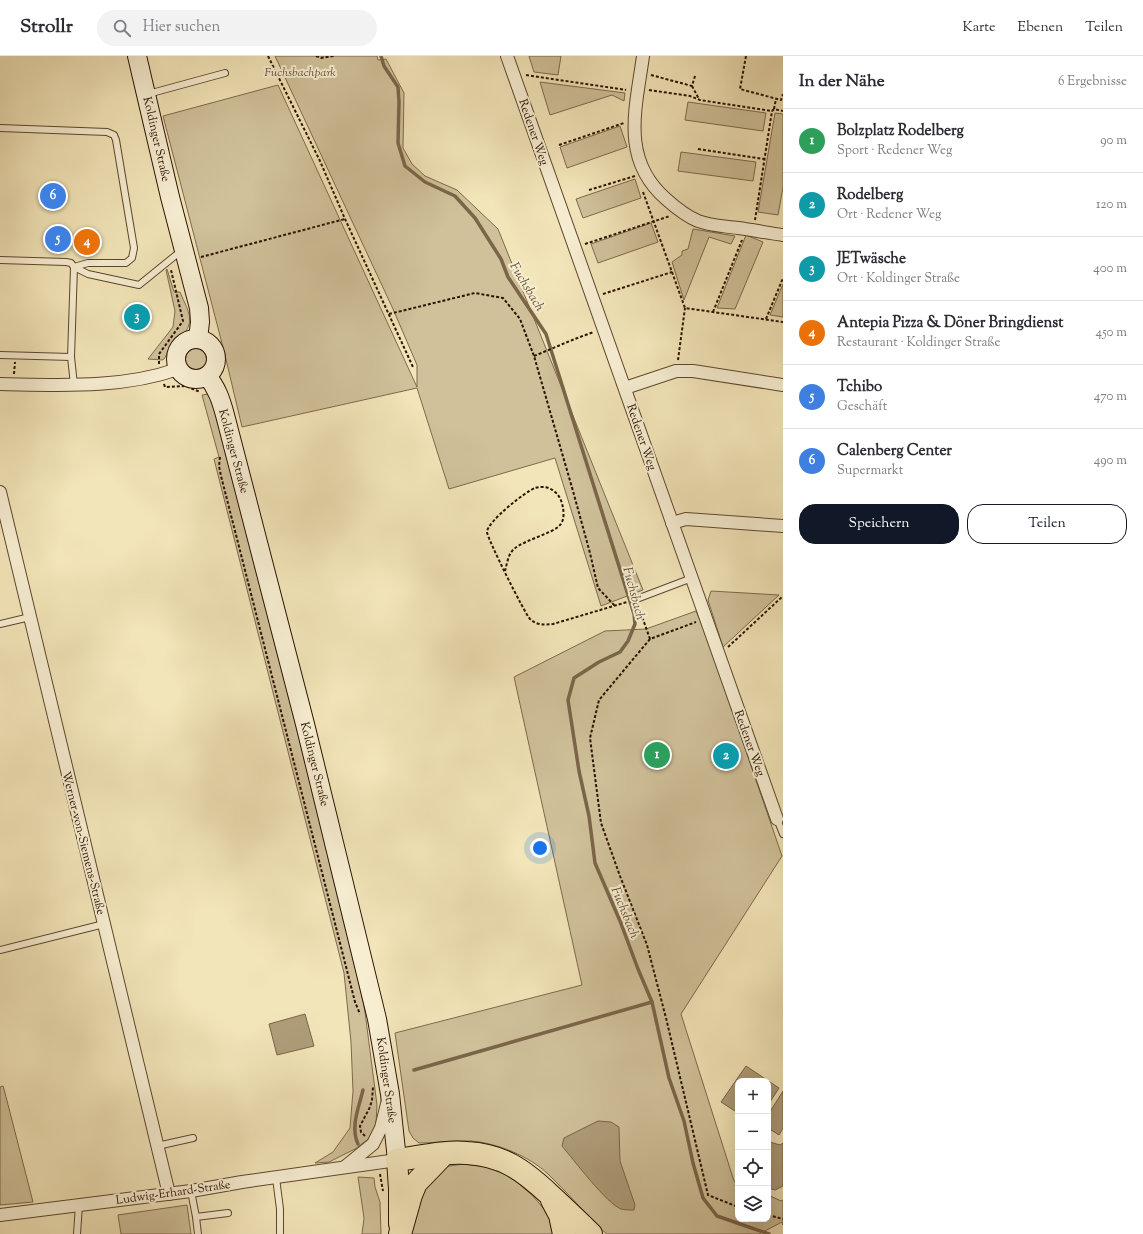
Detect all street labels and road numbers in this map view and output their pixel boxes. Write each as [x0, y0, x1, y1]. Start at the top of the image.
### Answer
street label: Koldinger Straße [138, 95, 175, 184]
street label: Redener Weg [513, 97, 553, 168]
street label: Redener Weg [621, 402, 661, 473]
street label: Koldinger Straße [213, 407, 253, 496]
street label: Redener Weg [729, 708, 769, 779]
street label: Koldinger Straße [295, 720, 333, 809]
street label: Werner-von-Siemens-Straße [56, 770, 110, 917]
street label: Koldinger Straße [371, 1036, 401, 1125]
street label: Ludwig-Erhard-Straße [115, 1176, 232, 1210]

